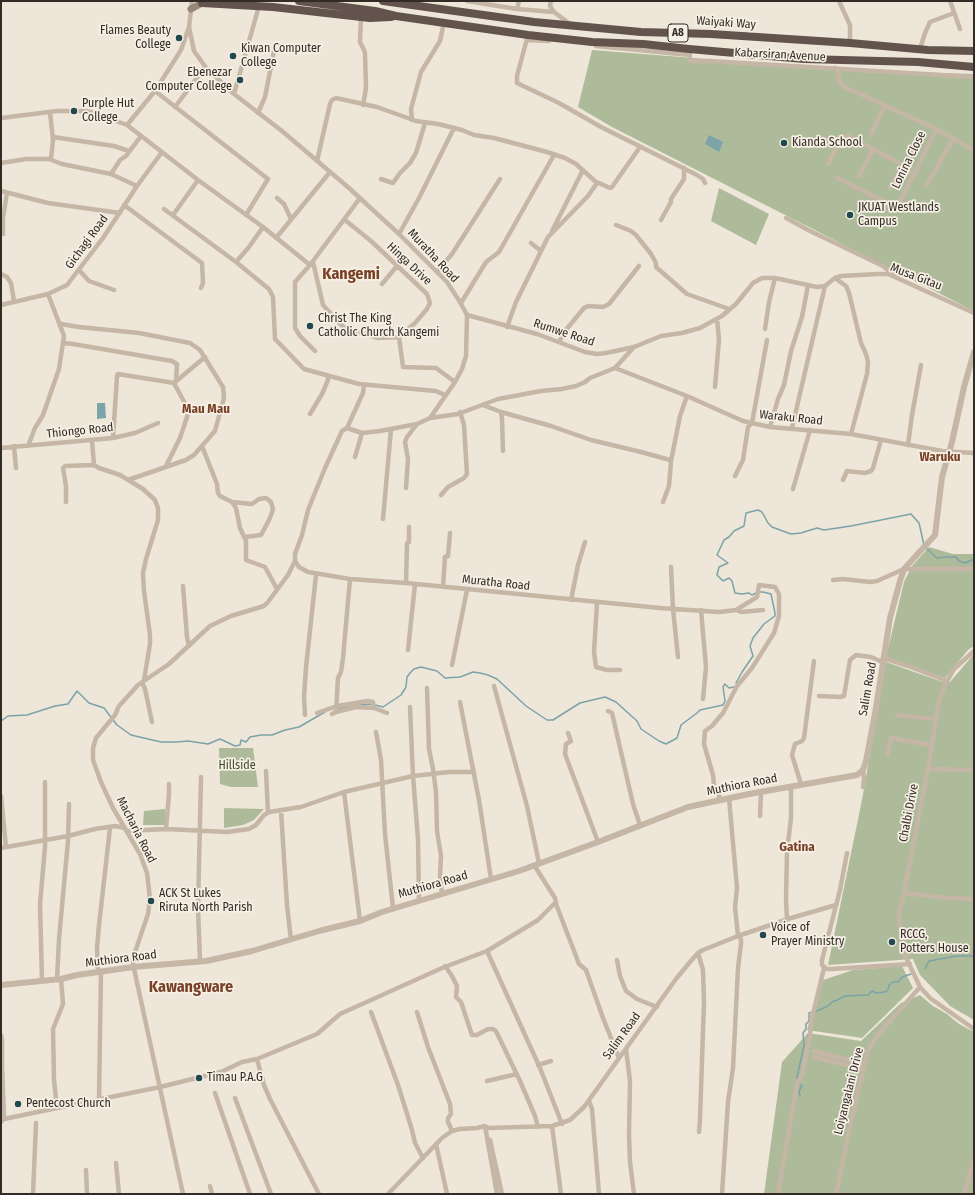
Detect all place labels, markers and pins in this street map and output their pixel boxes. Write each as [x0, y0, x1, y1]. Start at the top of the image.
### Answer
place label: Flames Beauty College [100, 24, 171, 52]
marker: Flames Beauty College [174, 33, 184, 43]
place label: Kiwan Computer College [241, 42, 321, 70]
marker: Kiwan Computer College [228, 51, 238, 61]
place label: Ebenezar Computer College [146, 66, 232, 94]
marker: Ebenezar Computer College [235, 75, 245, 85]
place label: Purple Hut College [82, 97, 134, 125]
marker: Purple Hut College [69, 106, 79, 116]
place label: Kianda School [792, 136, 862, 150]
marker: Kianda School [779, 138, 789, 148]
place label: JKUAT Westlands Campus [858, 201, 939, 229]
marker: JKUAT Westlands Campus [845, 210, 855, 220]
place label: Christ The King Catholic Church Kangemi [318, 312, 439, 340]
marker: Christ The King Catholic Church Kangemi [305, 321, 315, 331]
place label: ACK St Lukes Riruta North Parish [159, 887, 253, 915]
marker: ACK St Lukes Riruta North Parish [146, 896, 156, 906]
place label: Voice of Prayer Ministry [771, 921, 844, 949]
place label: RCCG, Potters House [900, 928, 969, 956]
marker: Voice of Prayer Ministry [758, 930, 768, 940]
marker: RCCG, Potters House [887, 937, 897, 947]
place label: Timau P.A.G [207, 1071, 263, 1085]
marker: Timau P.A.G [194, 1073, 204, 1083]
place label: Pentecost Church [26, 1097, 111, 1111]
marker: Pentecost Church [13, 1099, 23, 1109]

